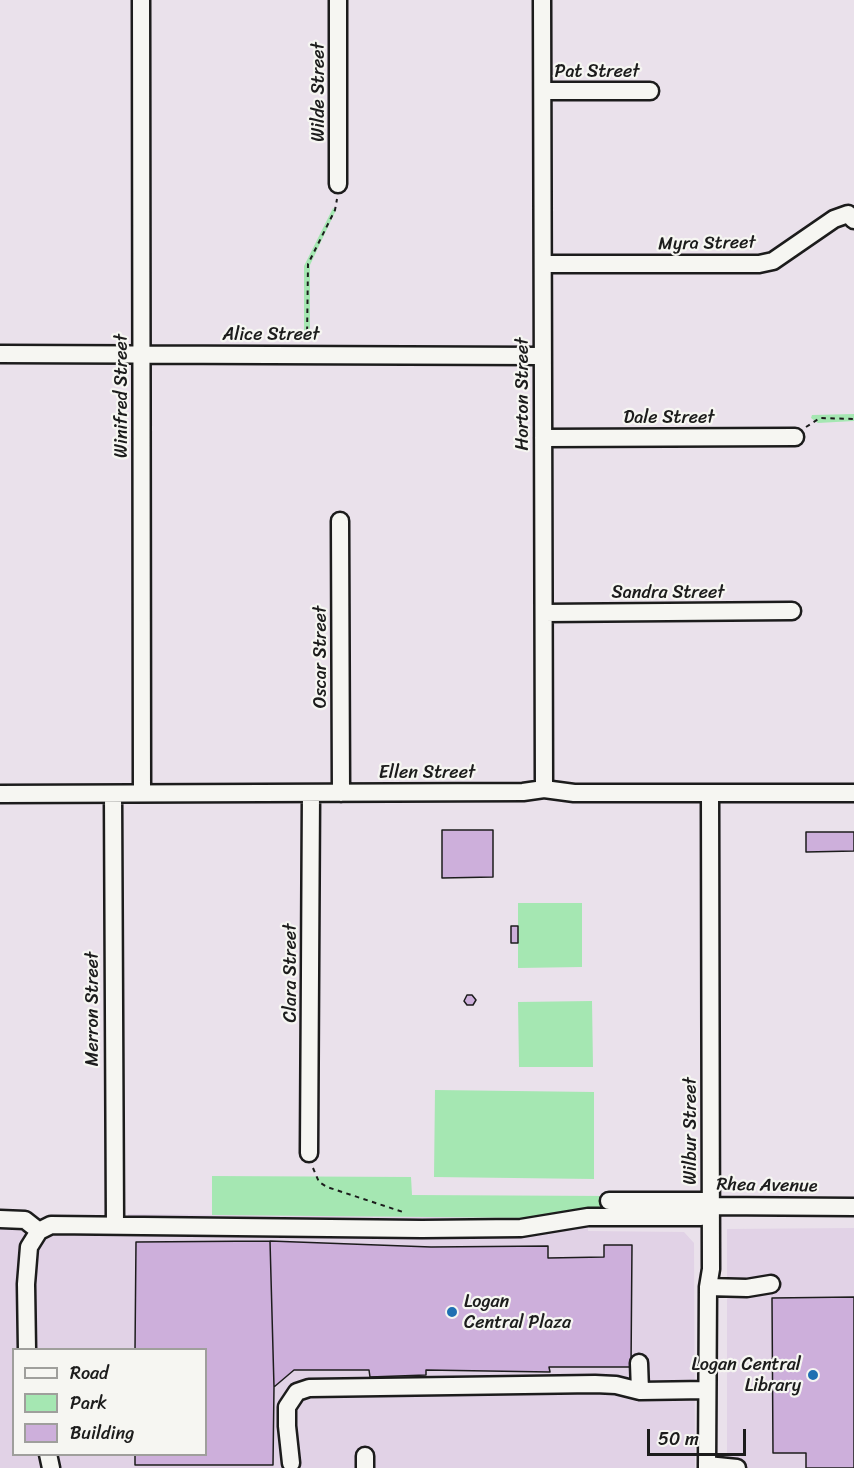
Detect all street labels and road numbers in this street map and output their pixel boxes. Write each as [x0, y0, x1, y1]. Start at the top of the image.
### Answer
street label: Wilde Street [308, 42, 330, 142]
street label: Pat Street [555, 61, 639, 83]
street label: Myra Street [658, 232, 756, 256]
street label: Alice Street [222, 324, 320, 346]
street label: Winifred Street [111, 334, 133, 458]
street label: Horton Street [512, 337, 534, 451]
street label: Dale Street [623, 407, 715, 429]
street label: Sandra Street [612, 582, 724, 604]
street label: Oscar Street [310, 606, 332, 708]
street label: Ellen Street [379, 762, 475, 784]
street label: Clara Street [280, 924, 302, 1022]
street label: Merron Street [82, 952, 104, 1066]
street label: Wilbur Street [680, 1077, 702, 1185]
street label: Rhea Avenue [716, 1174, 818, 1198]

